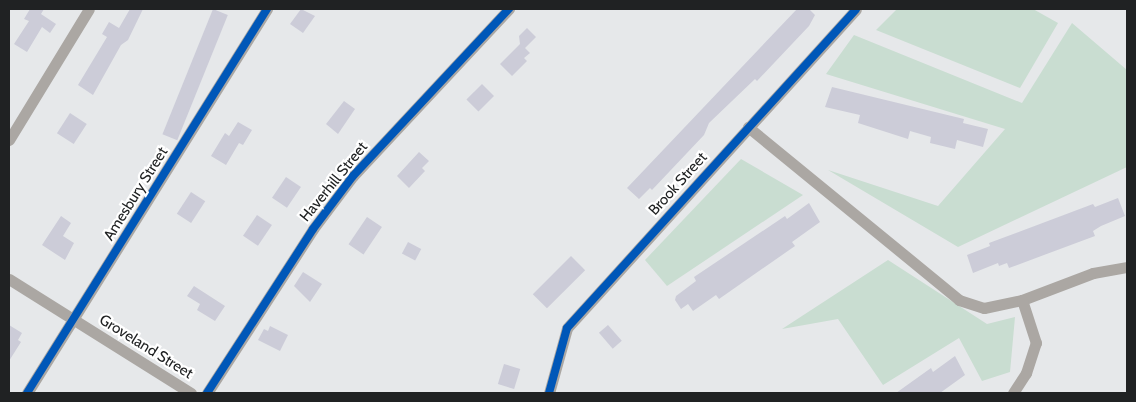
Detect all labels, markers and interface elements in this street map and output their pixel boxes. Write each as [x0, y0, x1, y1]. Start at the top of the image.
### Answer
street label: Haverhill Street [296, 139, 372, 225]
street label: Amesbury Street [100, 144, 172, 244]
street label: Brook Street [645, 149, 711, 219]
street label: Groveland Street [96, 311, 196, 383]

